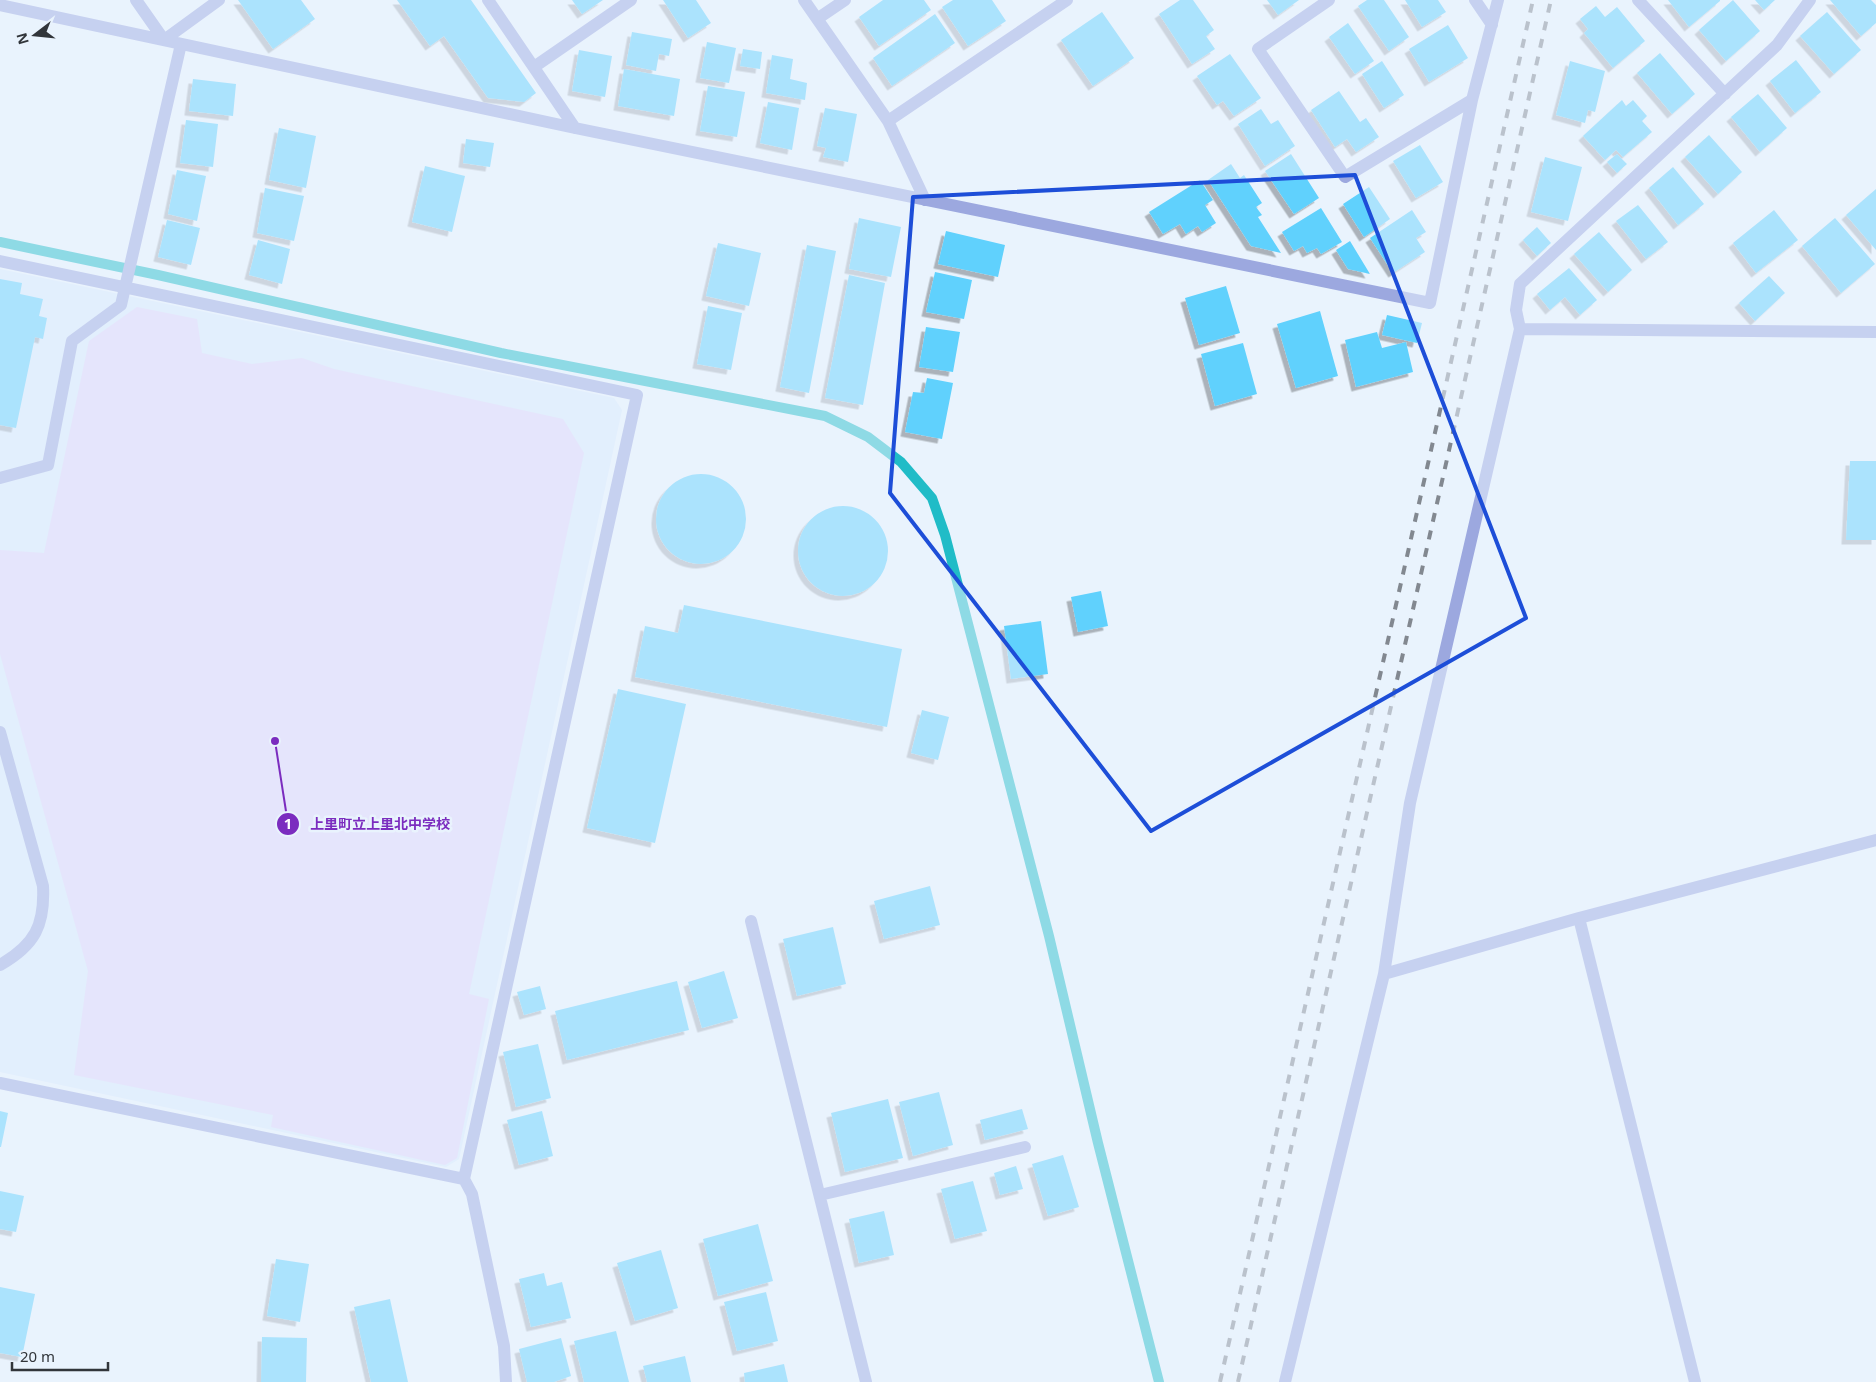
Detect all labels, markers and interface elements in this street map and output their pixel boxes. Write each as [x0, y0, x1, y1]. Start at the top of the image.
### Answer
north arrow [10, 10, 60, 60]
text: N [11, 31, 33, 47]
callout: 上里町立上里北中学校 [275, 809, 460, 838]
text: 1 [284, 813, 292, 833]
text: 上里町立上里北中学校 [310, 814, 450, 833]
scale bar [12, 1340, 109, 1372]
text: 20 m [20, 1346, 55, 1366]

